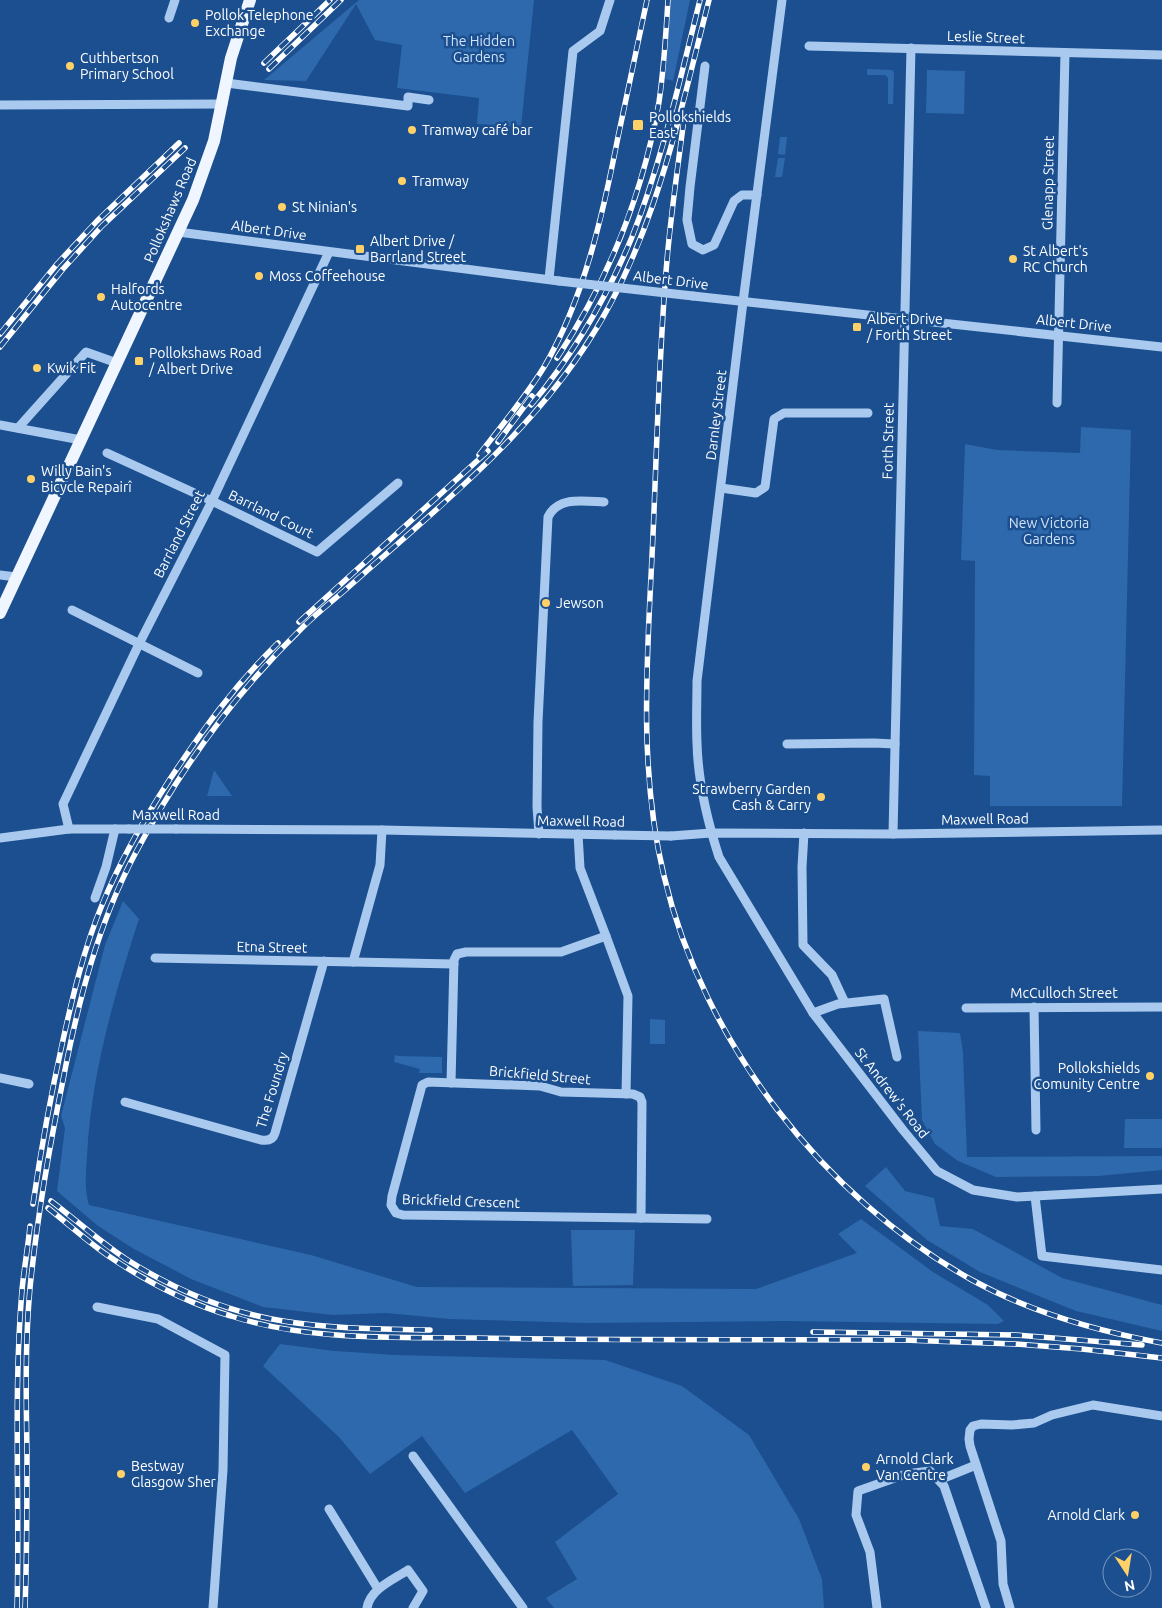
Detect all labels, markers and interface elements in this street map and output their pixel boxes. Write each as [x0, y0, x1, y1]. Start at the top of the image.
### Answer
place label: Pollok Telephone Exchange [205, 7, 314, 39]
marker: Pollok Telephone Exchange [189, 17, 201, 29]
street label: Leslie Street [947, 28, 1026, 46]
park label: The Hidden Gardens [443, 33, 515, 65]
place label: Cuthbertson Primary School [80, 50, 174, 82]
marker: Cuthbertson Primary School [64, 60, 76, 72]
place label: Pollokshields East [649, 109, 731, 141]
marker: Pollokshields East [631, 118, 645, 132]
place label: Tramway café bar [422, 122, 533, 138]
marker: Tramway café bar [406, 124, 418, 136]
street label: Glenapp Street [1039, 135, 1057, 230]
street label: Pollokshaws Road [141, 155, 199, 265]
place label: Tramway [412, 173, 469, 189]
marker: Tramway [396, 175, 408, 187]
place label: St Ninian's [292, 199, 357, 215]
marker: St Ninian's [276, 201, 288, 213]
street label: Albert Drive [230, 217, 308, 243]
place label: Albert Drive / Barrland Street [370, 233, 467, 265]
marker: Albert Drive / Barrland Street [354, 243, 366, 255]
place label: St Albert's RC Church [1023, 243, 1088, 275]
marker: St Albert's RC Church [1007, 253, 1019, 265]
street label: Albert Drive [632, 267, 710, 293]
place label: Moss Coffeehouse [269, 268, 386, 284]
marker: Moss Coffeehouse [253, 270, 265, 282]
place label: Halfords Autocentre [111, 281, 182, 313]
marker: Halfords Autocentre [95, 291, 107, 303]
place label: Albert Drive / Forth Street [866, 311, 952, 343]
street label: Albert Drive [1035, 311, 1113, 335]
marker: Albert Drive / Forth Street [851, 321, 863, 333]
place label: Pollokshaws Road / Albert Drive [148, 345, 262, 377]
marker: Pollokshaws Road / Albert Drive [133, 355, 145, 367]
place label: Kwik Fit [47, 360, 96, 376]
marker: Kwik Fit [31, 362, 43, 374]
street label: Darnley Street [703, 368, 730, 461]
street label: Forth Street [879, 402, 897, 479]
place label: Willy Bain's Bicycle Repairî [41, 463, 132, 495]
marker: Willy Bain's Bicycle Repairî [25, 473, 37, 485]
street label: Barrland Street [150, 487, 208, 580]
street label: Barrland Court [226, 487, 317, 542]
park label: New Victoria Gardens [1009, 515, 1089, 547]
place label: Jewson [556, 595, 604, 611]
marker: Jewson [540, 597, 552, 609]
place label: Strawberry Garden Cash & Carry [692, 781, 811, 813]
marker: Strawberry Garden Cash & Carry [815, 791, 827, 803]
street label: Maxwell Road [132, 807, 220, 823]
street label: Maxwell Road [941, 810, 1029, 828]
street label: Maxwell Road [537, 812, 625, 830]
street label: Etna Street [236, 938, 308, 956]
street label: McCulloch Street [1010, 985, 1118, 1001]
street label: St Andrew's Road [852, 1045, 932, 1141]
street label: The Foundry [253, 1050, 291, 1130]
place label: Pollokshields Comunity Centre [1033, 1060, 1140, 1092]
street label: Brickfield Street [489, 1063, 592, 1087]
marker: Pollokshields Comunity Centre [1144, 1070, 1156, 1082]
street label: Brickfield Crescent [402, 1191, 521, 1211]
place label: Arnold Clark Van Centre [876, 1451, 954, 1483]
place label: Bestway Glasgow Sher [131, 1458, 217, 1490]
marker: Arnold Clark Van Centre [860, 1461, 872, 1473]
marker: Bestway Glasgow Sher [115, 1468, 127, 1480]
place label: Arnold Clark [1047, 1507, 1125, 1523]
marker: Arnold Clark [1129, 1509, 1141, 1521]
north arrow [1102, 1548, 1152, 1598]
text: N [1123, 1577, 1136, 1595]

